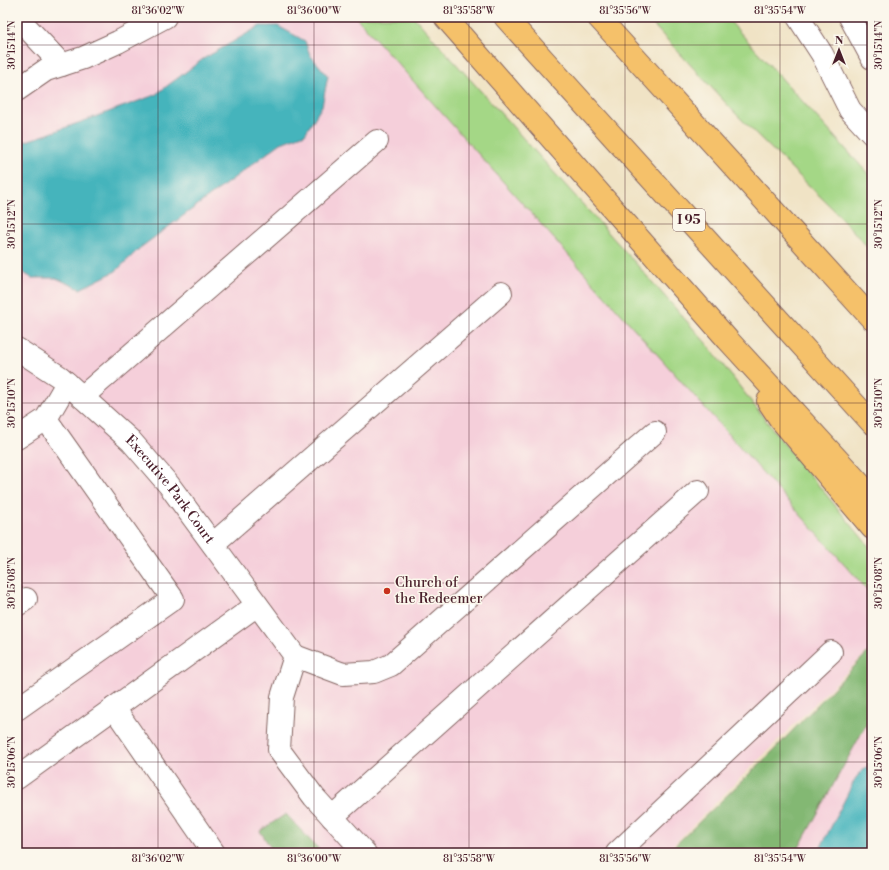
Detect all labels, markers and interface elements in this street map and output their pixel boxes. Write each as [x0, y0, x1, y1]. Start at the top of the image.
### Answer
text: 81°36'02"W [132, 5, 185, 17]
text: 81°36'00"W [287, 5, 342, 17]
text: 81°35'58"W [443, 5, 496, 17]
text: 81°35'56"W [599, 5, 652, 17]
text: 81°35'54"W [754, 5, 807, 17]
text: 30°15'14"N [6, 20, 18, 70]
text: 30°15'14"N [873, 20, 885, 70]
north arrow [819, 30, 859, 70]
text: N [835, 34, 844, 48]
text: 30°15'12"N [6, 199, 18, 249]
text: 30°15'12"N [873, 199, 885, 249]
road number: I 95 [673, 209, 705, 231]
text: 30°15'10"N [6, 378, 18, 428]
text: 30°15'10"N [873, 378, 885, 428]
street label: Executive Park Court [121, 431, 218, 547]
text: 30°15'08"N [6, 556, 18, 609]
text: 30°15'08"N [873, 556, 885, 609]
place label: Church of the Redeemer [395, 574, 483, 608]
marker: Church of the Redeemer [382, 586, 392, 596]
text: 30°15'06"N [6, 735, 18, 788]
text: 30°15'06"N [873, 735, 885, 788]
text: 81°36'02"W [132, 853, 185, 865]
text: 81°36'00"W [287, 853, 342, 865]
text: 81°35'58"W [443, 853, 496, 865]
text: 81°35'56"W [599, 853, 652, 865]
text: 81°35'54"W [754, 853, 807, 865]

